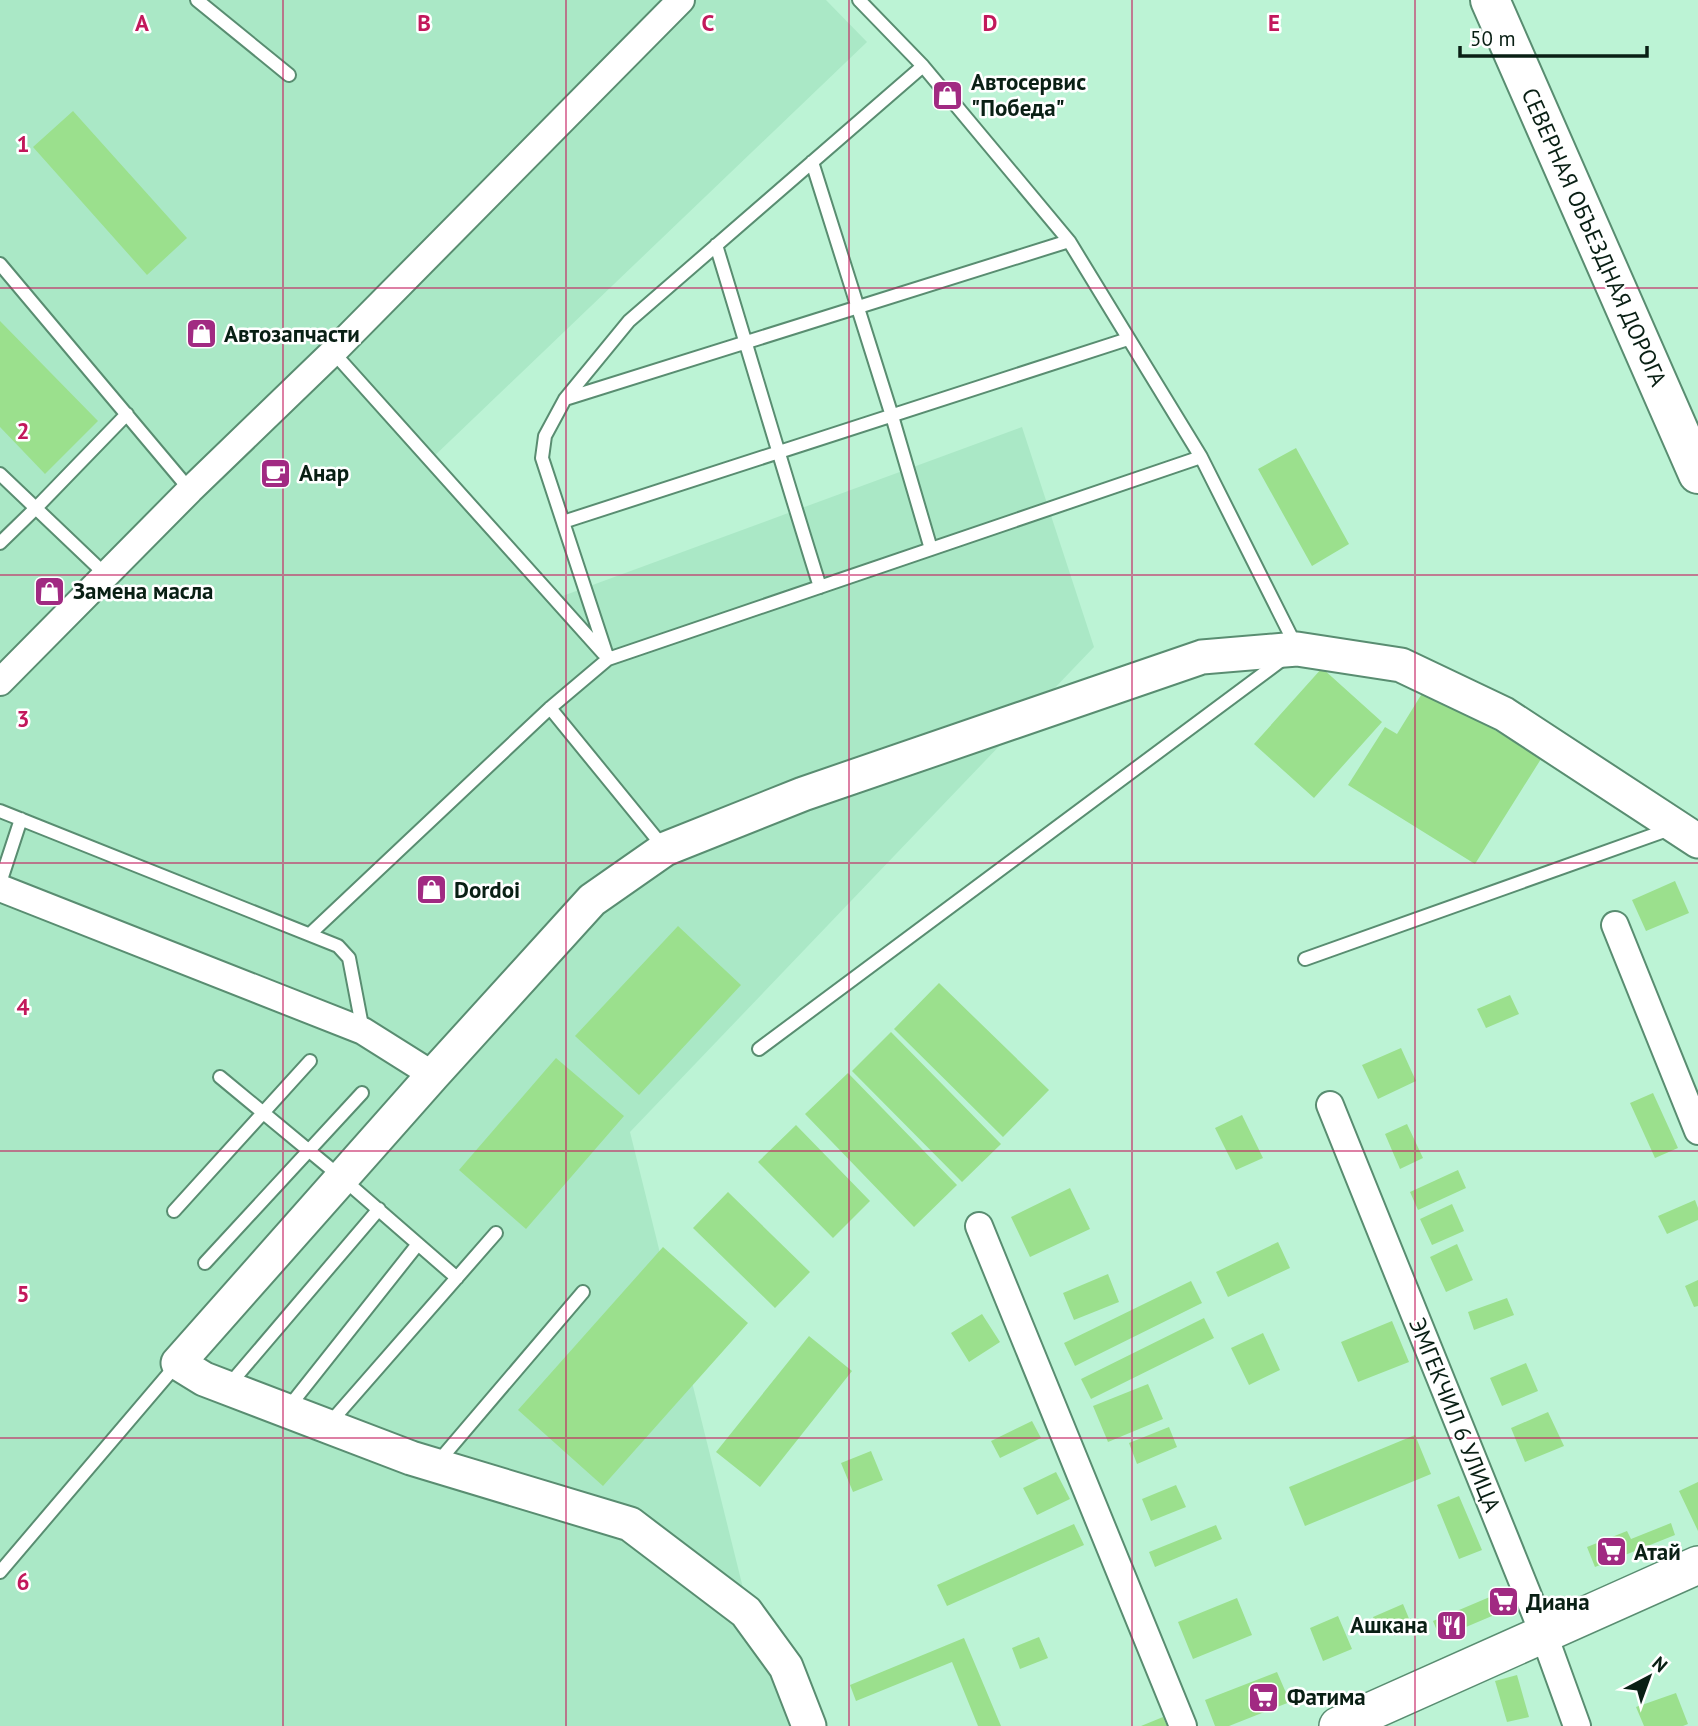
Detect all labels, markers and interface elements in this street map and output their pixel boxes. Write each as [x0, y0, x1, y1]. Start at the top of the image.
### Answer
text: A [135, 8, 149, 37]
text: B [417, 8, 431, 37]
text: C [702, 8, 715, 37]
text: D [983, 8, 997, 37]
text: E [1268, 8, 1280, 37]
scale bar [1460, 14, 1647, 58]
text: 50 m [1470, 25, 1516, 52]
place label: Автосервис "Победа" [971, 67, 1086, 122]
shop icon: Автосервис "Победа" [931, 78, 965, 112]
street label: СЕВЕРНАЯ ОБЪЕЗДНАЯ ДОРОГА [1515, 83, 1674, 391]
text: 1 [16, 129, 30, 158]
shop icon: Автозапчасти [184, 317, 218, 351]
place label: Автозапчасти [224, 319, 360, 348]
text: 2 [16, 416, 30, 445]
cafe icon: Анар [259, 456, 293, 490]
place label: Анар [299, 458, 349, 487]
shop icon: Замена масла [33, 574, 67, 608]
place label: Замена масла [73, 576, 213, 605]
text: 3 [16, 704, 30, 733]
shop icon: Dordoi [414, 873, 448, 907]
place label: Dordoi [454, 875, 520, 904]
text: 4 [16, 992, 30, 1021]
text: 5 [16, 1279, 30, 1308]
street label: ЭМГЕКЧИЛ 6 УЛИЦА [1403, 1313, 1508, 1517]
supermarket icon: Атай [1594, 1535, 1628, 1569]
place label: Атай [1634, 1537, 1681, 1566]
text: 6 [16, 1567, 30, 1596]
supermarket icon: Диана [1486, 1585, 1520, 1619]
place label: Диана [1526, 1587, 1590, 1616]
restaurant icon: Ашкана [1434, 1608, 1468, 1642]
place label: Ашкана [1350, 1610, 1428, 1639]
north arrow [1614, 1642, 1684, 1712]
text: N [1648, 1651, 1673, 1677]
supermarket icon: Фатима [1247, 1680, 1281, 1714]
place label: Фатима [1287, 1682, 1366, 1711]

